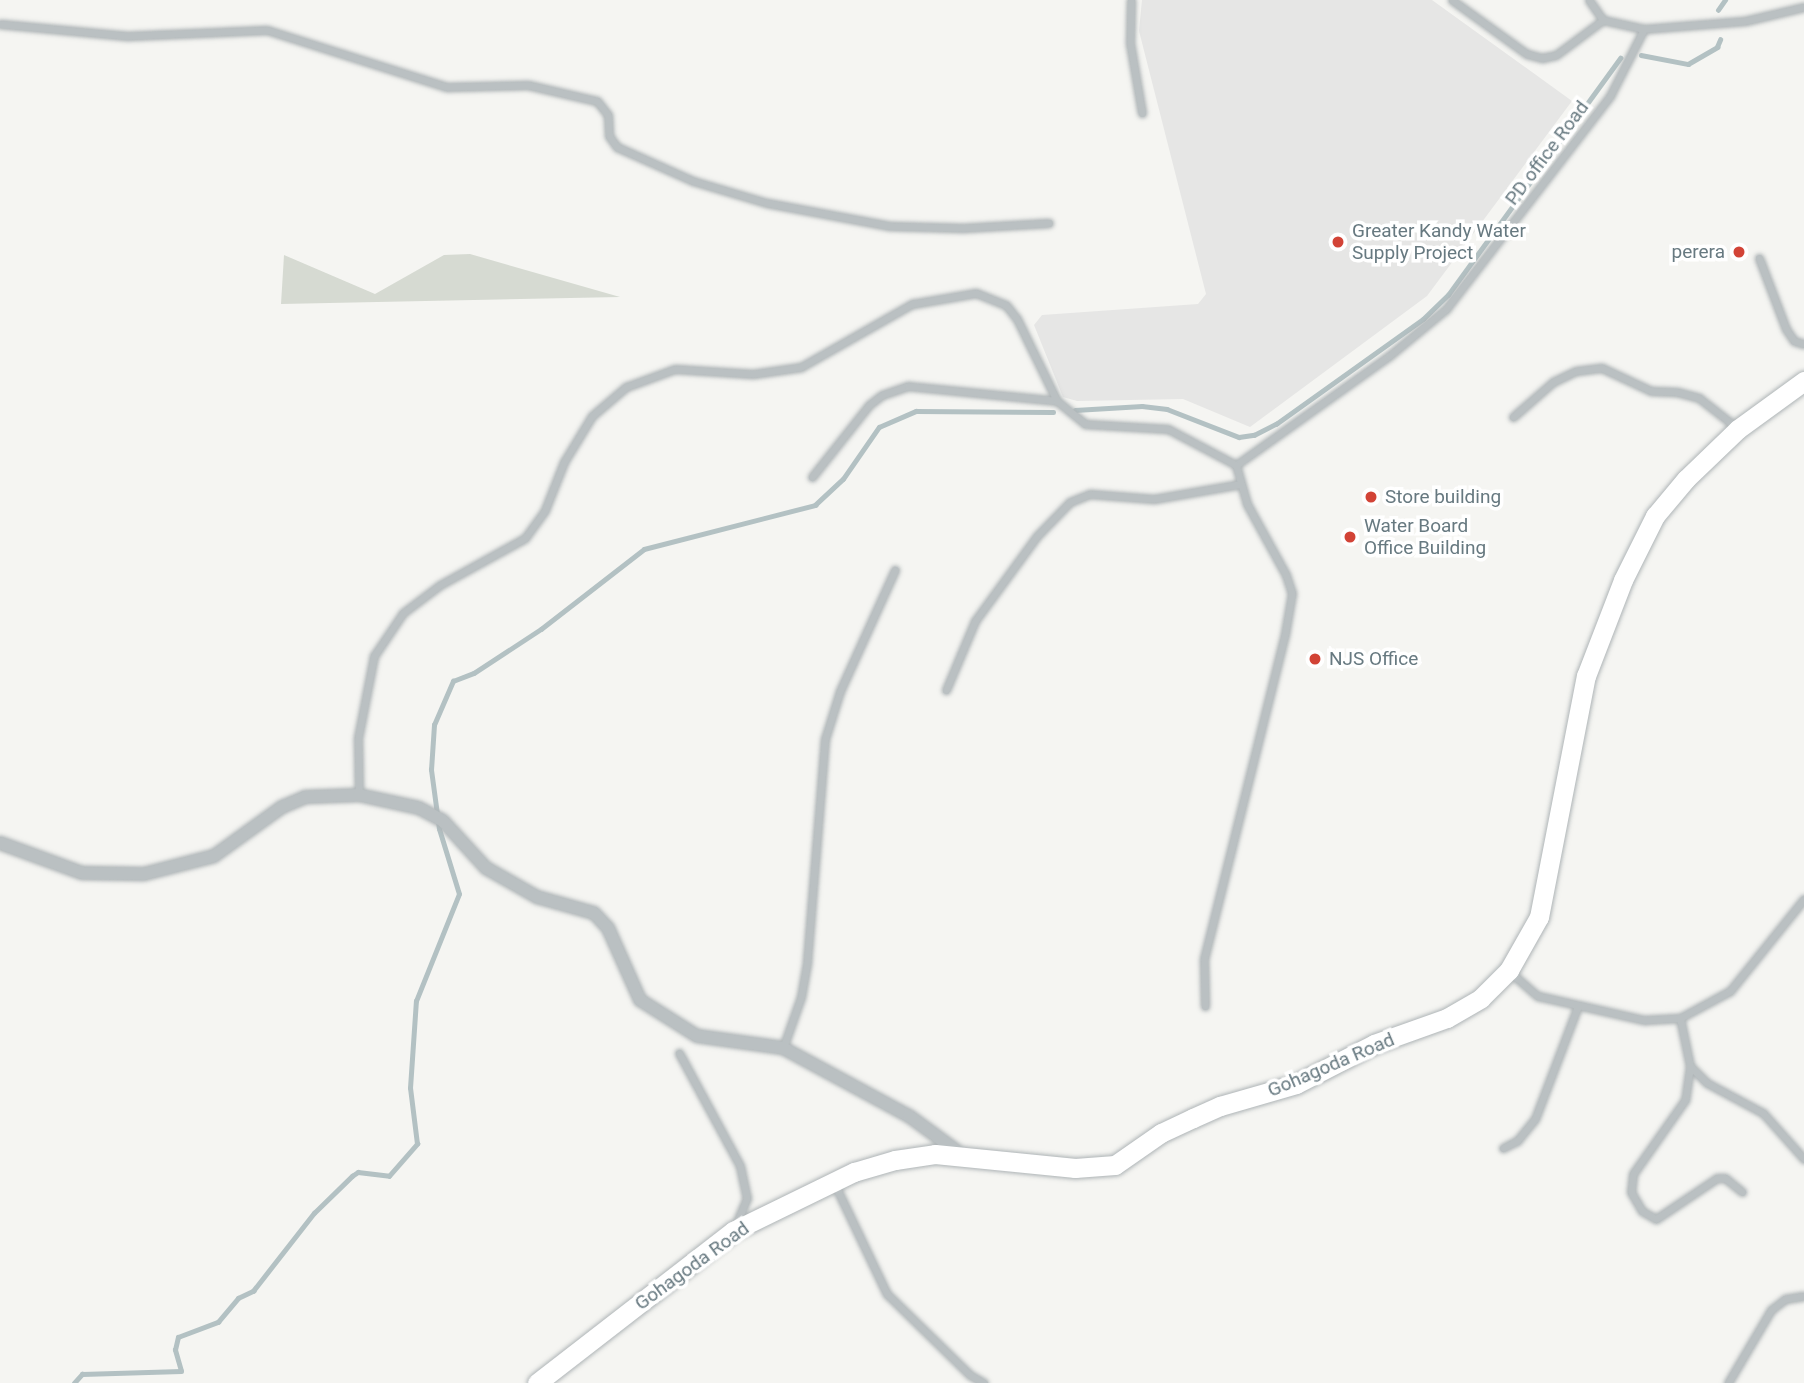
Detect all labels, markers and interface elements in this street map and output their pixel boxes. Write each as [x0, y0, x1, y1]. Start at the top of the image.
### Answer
street label: PD office Road [1500, 96, 1594, 210]
place label: Greater Kandy Water Supply Project [1352, 220, 1526, 264]
marker: Greater Kandy Water Supply Project [1330, 234, 1346, 250]
place label: perera [1672, 241, 1725, 263]
marker: perera [1731, 244, 1747, 260]
place label: Store building [1385, 486, 1501, 508]
marker: Store building [1363, 489, 1379, 505]
place label: Water Board Office Building [1364, 515, 1486, 559]
marker: Water Board Office Building [1342, 529, 1358, 545]
place label: NJS Office [1329, 648, 1418, 670]
marker: NJS Office [1307, 651, 1323, 667]
street label: Gohagoda Road [1264, 1028, 1398, 1102]
street label: Gohagoda Road [631, 1217, 753, 1315]

